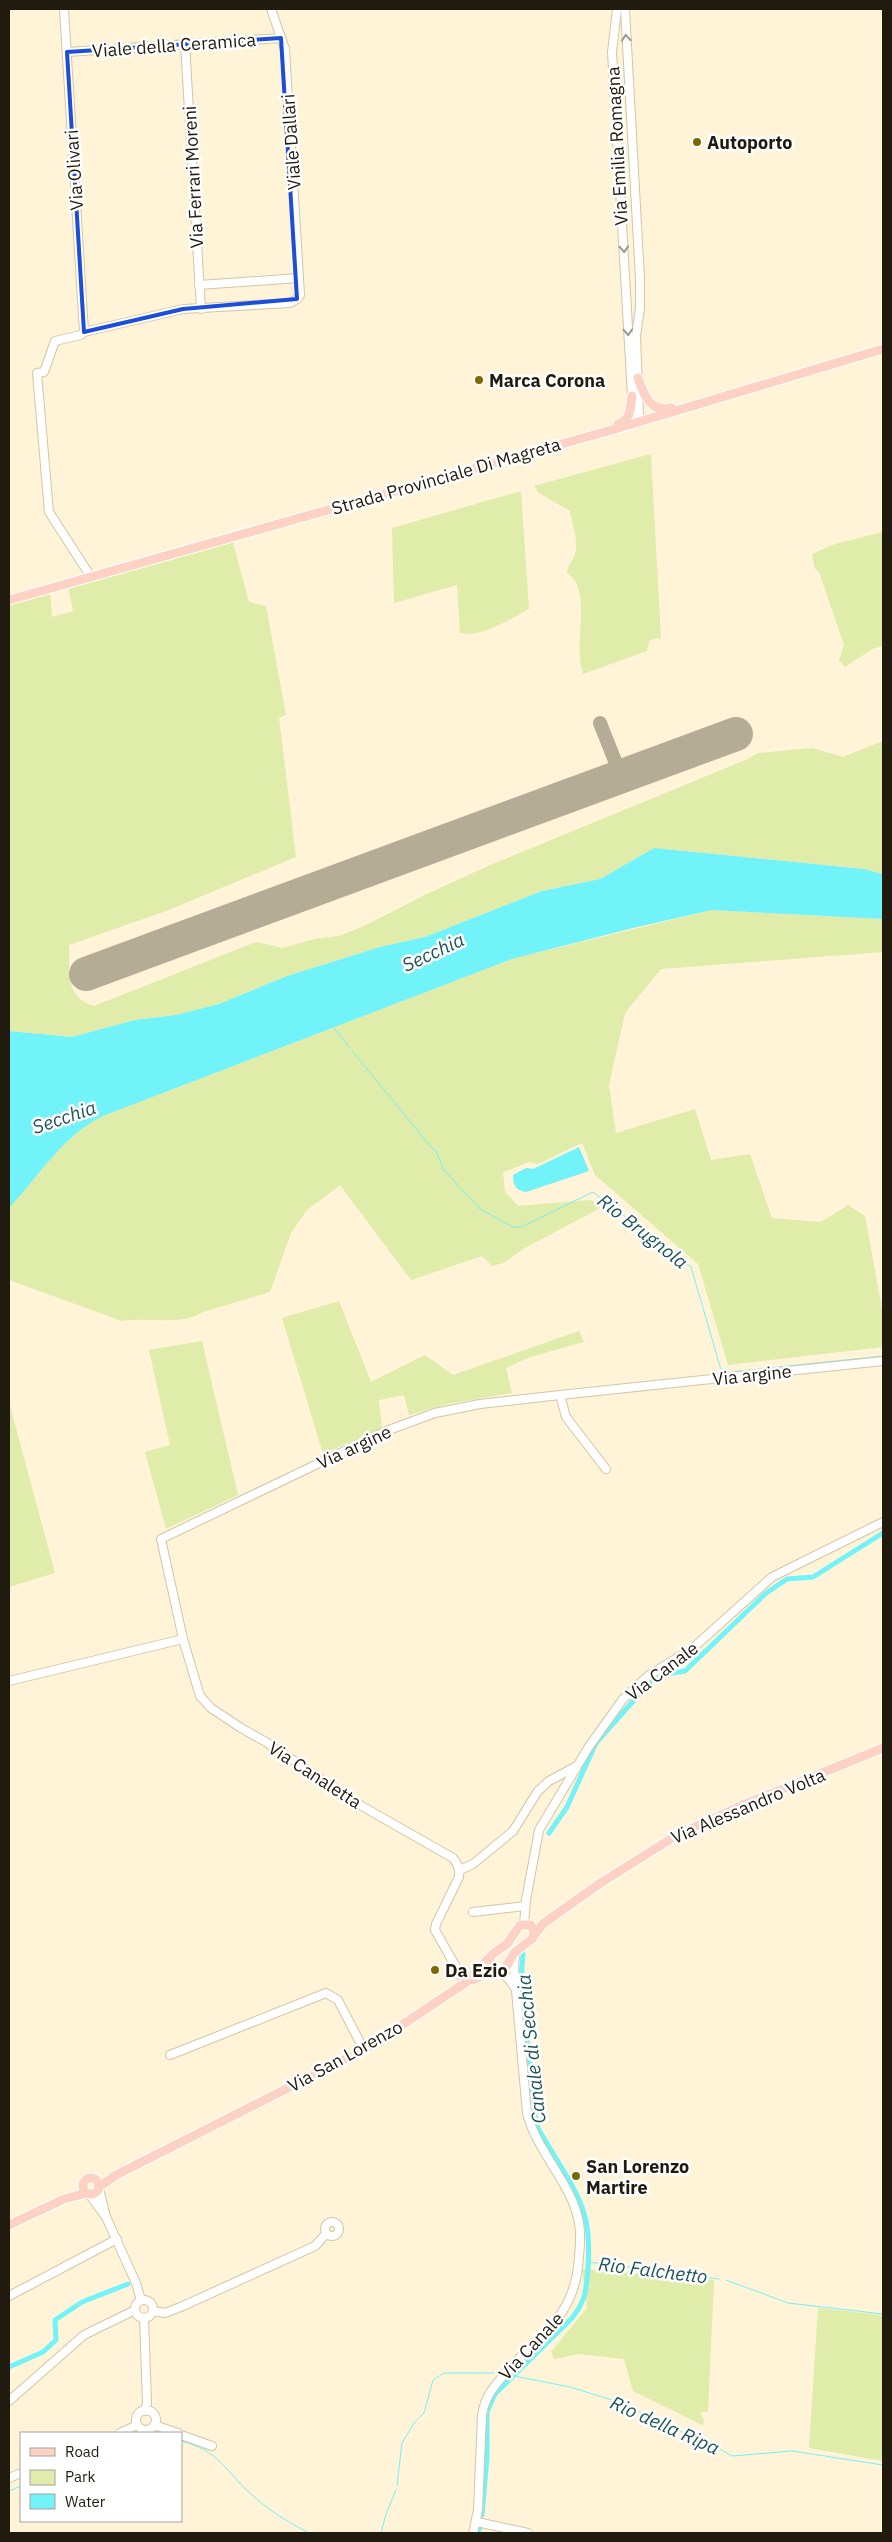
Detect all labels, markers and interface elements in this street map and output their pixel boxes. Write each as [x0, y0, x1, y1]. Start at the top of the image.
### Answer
street label: Viale della Ceramica [91, 28, 257, 62]
one-way arrow [620, 34, 631, 42]
street label: Via Emilia Romagna [601, 65, 633, 226]
street label: Viale Dallari [276, 93, 306, 191]
street label: Via Ferrari Moreni [178, 105, 208, 249]
street label: Via Olivari [60, 129, 88, 211]
place label: Autoporto [707, 131, 792, 154]
marker: Autoporto [691, 136, 703, 148]
one-way arrow [618, 245, 629, 253]
one-way arrow [623, 329, 634, 337]
place label: Marca Corona [489, 369, 605, 392]
marker: Marca Corona [473, 374, 485, 386]
street label: Strada Provinciale Di Magreta [329, 432, 563, 520]
water label: Secchia [398, 927, 468, 977]
water label: Secchia [29, 1095, 99, 1139]
water label: Rio Brugnola [593, 1188, 693, 1274]
street label: Via argine [711, 1359, 793, 1391]
street label: Via argine [313, 1420, 395, 1474]
street label: Via Canale [621, 1636, 703, 1706]
street label: Via Canaletta [264, 1736, 366, 1814]
street label: Via Alessandro Volta [667, 1763, 829, 1849]
place label: Da Ezio [445, 1959, 508, 1982]
marker: Da Ezio [429, 1964, 441, 1976]
water label: Canale di Secchia [511, 1973, 551, 2125]
street label: Via San Lorenzo [284, 2015, 406, 2097]
place label: San Lorenzo Martire [586, 2155, 689, 2199]
marker: San Lorenzo Martire [570, 2170, 582, 2182]
water label: Rio Falchetto [597, 2251, 709, 2289]
street label: Via Canale [494, 2307, 568, 2385]
water label: Rio della Ripa [607, 2390, 723, 2460]
legend [20, 2432, 182, 2522]
text: Road [65, 2442, 100, 2461]
text: Park [65, 2467, 95, 2486]
text: Water [65, 2492, 106, 2511]

